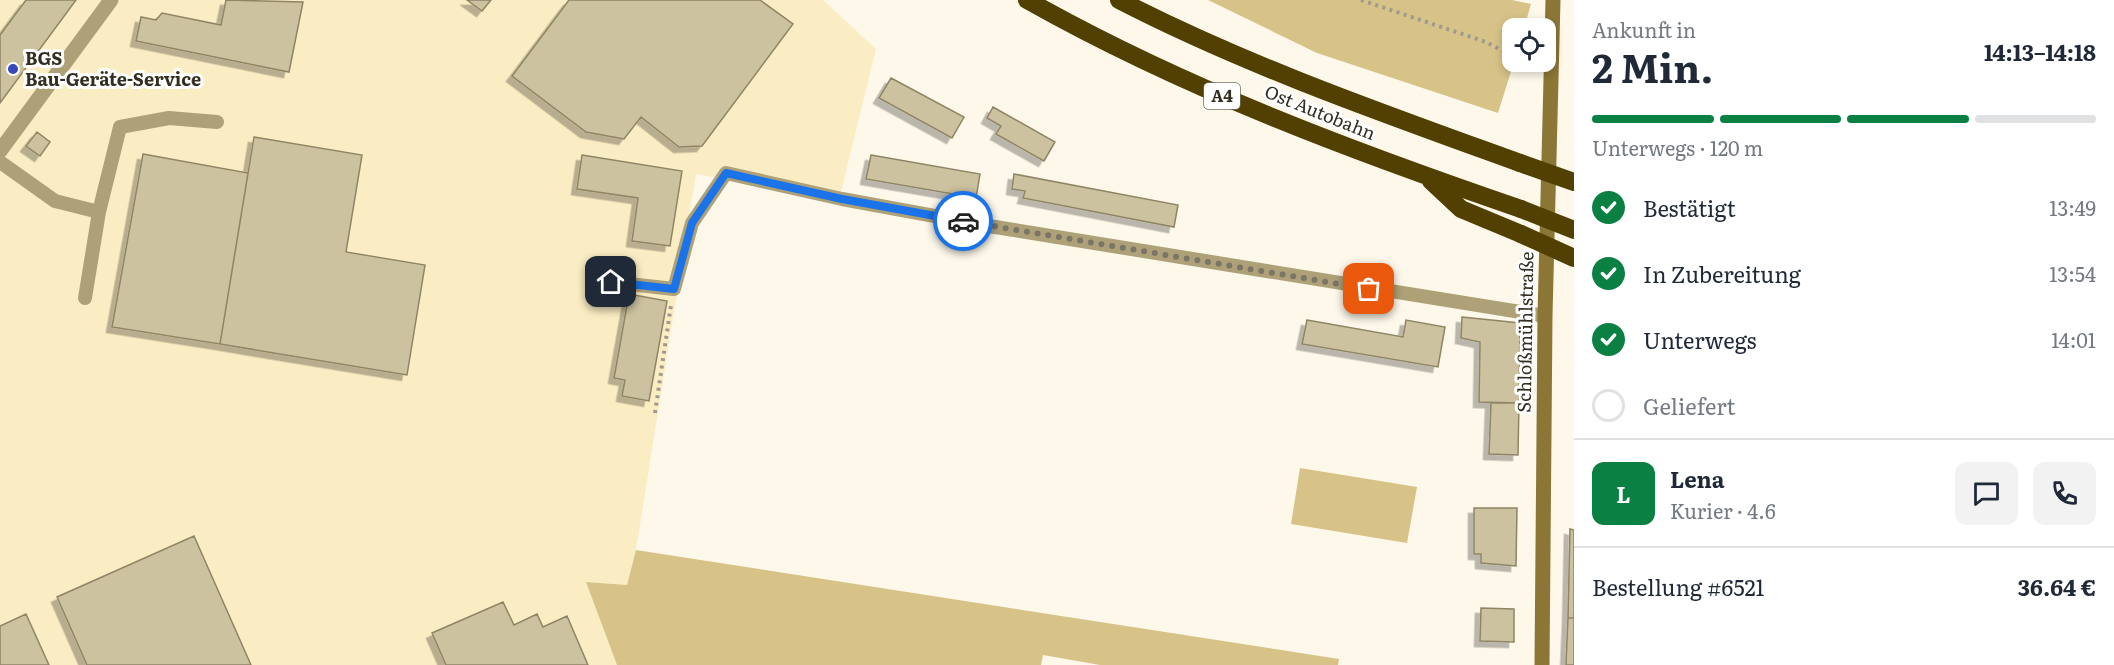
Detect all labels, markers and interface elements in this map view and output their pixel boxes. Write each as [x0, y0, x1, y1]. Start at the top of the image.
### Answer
text: Ankunft in [1592, 14, 1696, 44]
map controls [1502, 18, 1556, 72]
button: locate [1502, 18, 1556, 72]
text: 14:13–14:18 [1984, 35, 2096, 68]
text: 2 Min. [1592, 37, 1713, 95]
place label: BGS Bau-Geräte-Service [25, 44, 201, 92]
marker: BGS Bau-Geräte-Service [6, 62, 20, 76]
street label: Ost Autobahn [1261, 77, 1380, 146]
road number: A4 [1204, 83, 1240, 109]
text: Unterwegs · 120 m [1592, 132, 1763, 162]
courier [933, 191, 993, 251]
icon: check [1592, 191, 1625, 224]
text: Bestätigt [1643, 191, 1736, 224]
text: 13:49 [2049, 192, 2096, 222]
icon: car [947, 205, 980, 238]
street label: Schloßmühlstraße [1510, 251, 1539, 413]
pin [585, 256, 636, 307]
icon: check [1592, 257, 1625, 290]
text: In Zubereitung [1643, 257, 1801, 290]
text: 13:54 [2049, 258, 2096, 288]
pin [1343, 263, 1394, 314]
icon: home [594, 265, 627, 298]
icon: bag [1352, 272, 1385, 305]
icon: check [1592, 323, 1625, 356]
text: Unterwegs [1643, 323, 1756, 356]
text: 14:01 [2051, 324, 2096, 354]
text: Geliefert [1643, 389, 1736, 422]
text: Lena [1670, 462, 1725, 495]
button: chat [1955, 462, 2018, 525]
button: phone [2033, 462, 2096, 525]
text: L [1616, 477, 1631, 510]
text: Kurier · 4.6 [1670, 495, 1776, 525]
text: Bestellung #6521 [1592, 570, 1765, 603]
text: 36.64 € [2018, 570, 2096, 603]

